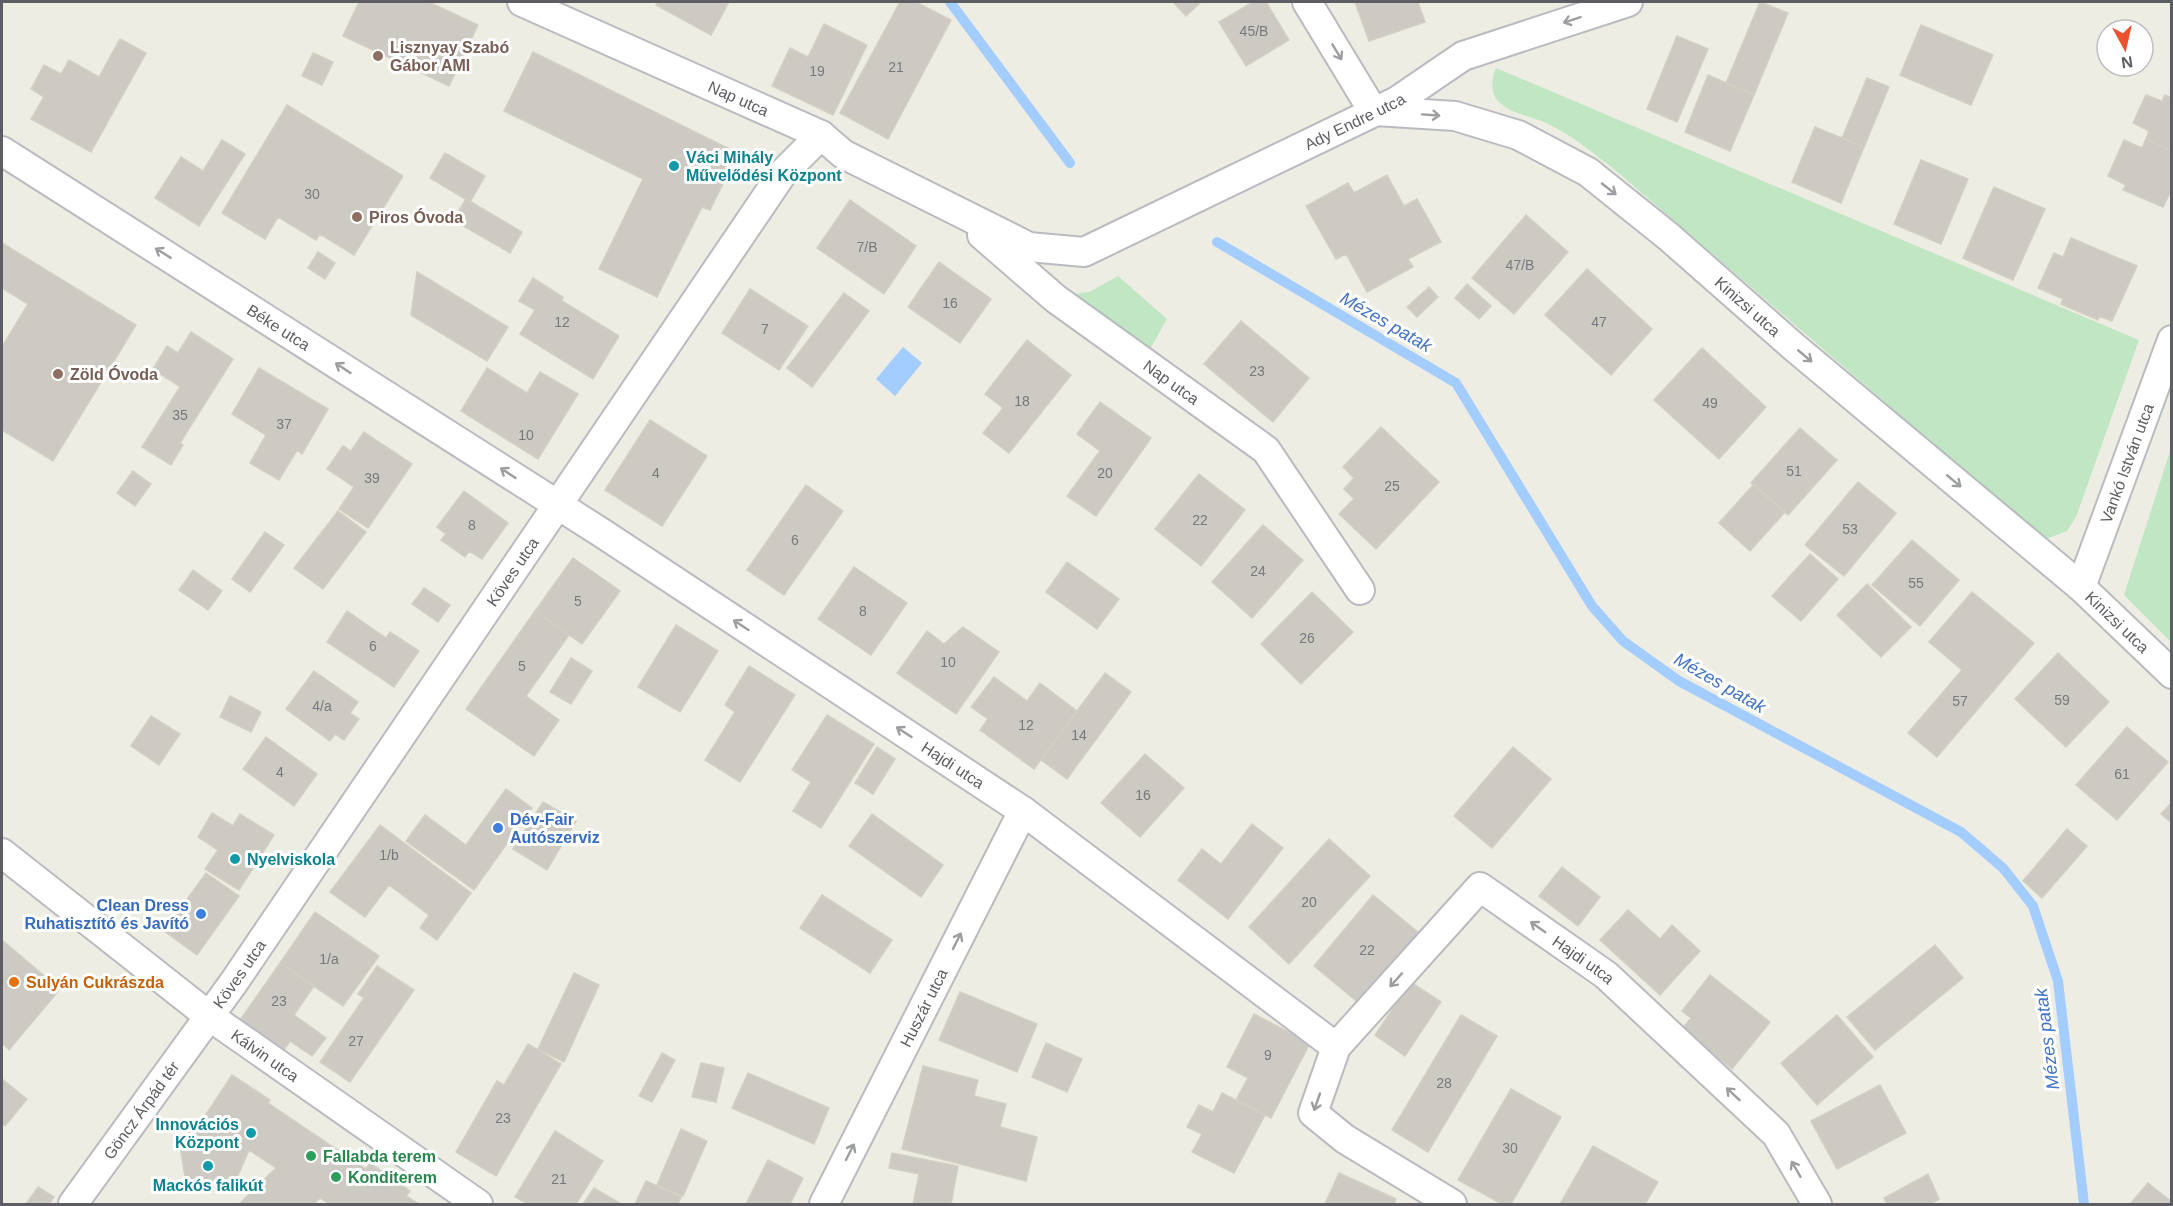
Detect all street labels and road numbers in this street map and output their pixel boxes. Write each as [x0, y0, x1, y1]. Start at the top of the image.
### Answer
street label: Nap utca [706, 78, 771, 119]
street label: Ady Endre utca [1302, 90, 1408, 153]
street label: Kinizsi utca [1712, 273, 1784, 340]
street label: Béke utca [244, 301, 313, 353]
street label: Nap utca [1140, 356, 1202, 408]
street label: Vankó István utca [2097, 401, 2156, 525]
street label: Köves utca [483, 534, 542, 609]
street label: Kinizsi utca [2082, 588, 2153, 656]
street label: Hajdi utca [919, 738, 988, 792]
street label: Hajdi utca [1550, 932, 1618, 987]
street label: Köves utca [210, 936, 269, 1011]
street label: Huszár utca [897, 966, 950, 1050]
street label: Kálvin utca [228, 1026, 302, 1085]
street label: Göncz Árpád tér [100, 1057, 183, 1162]

